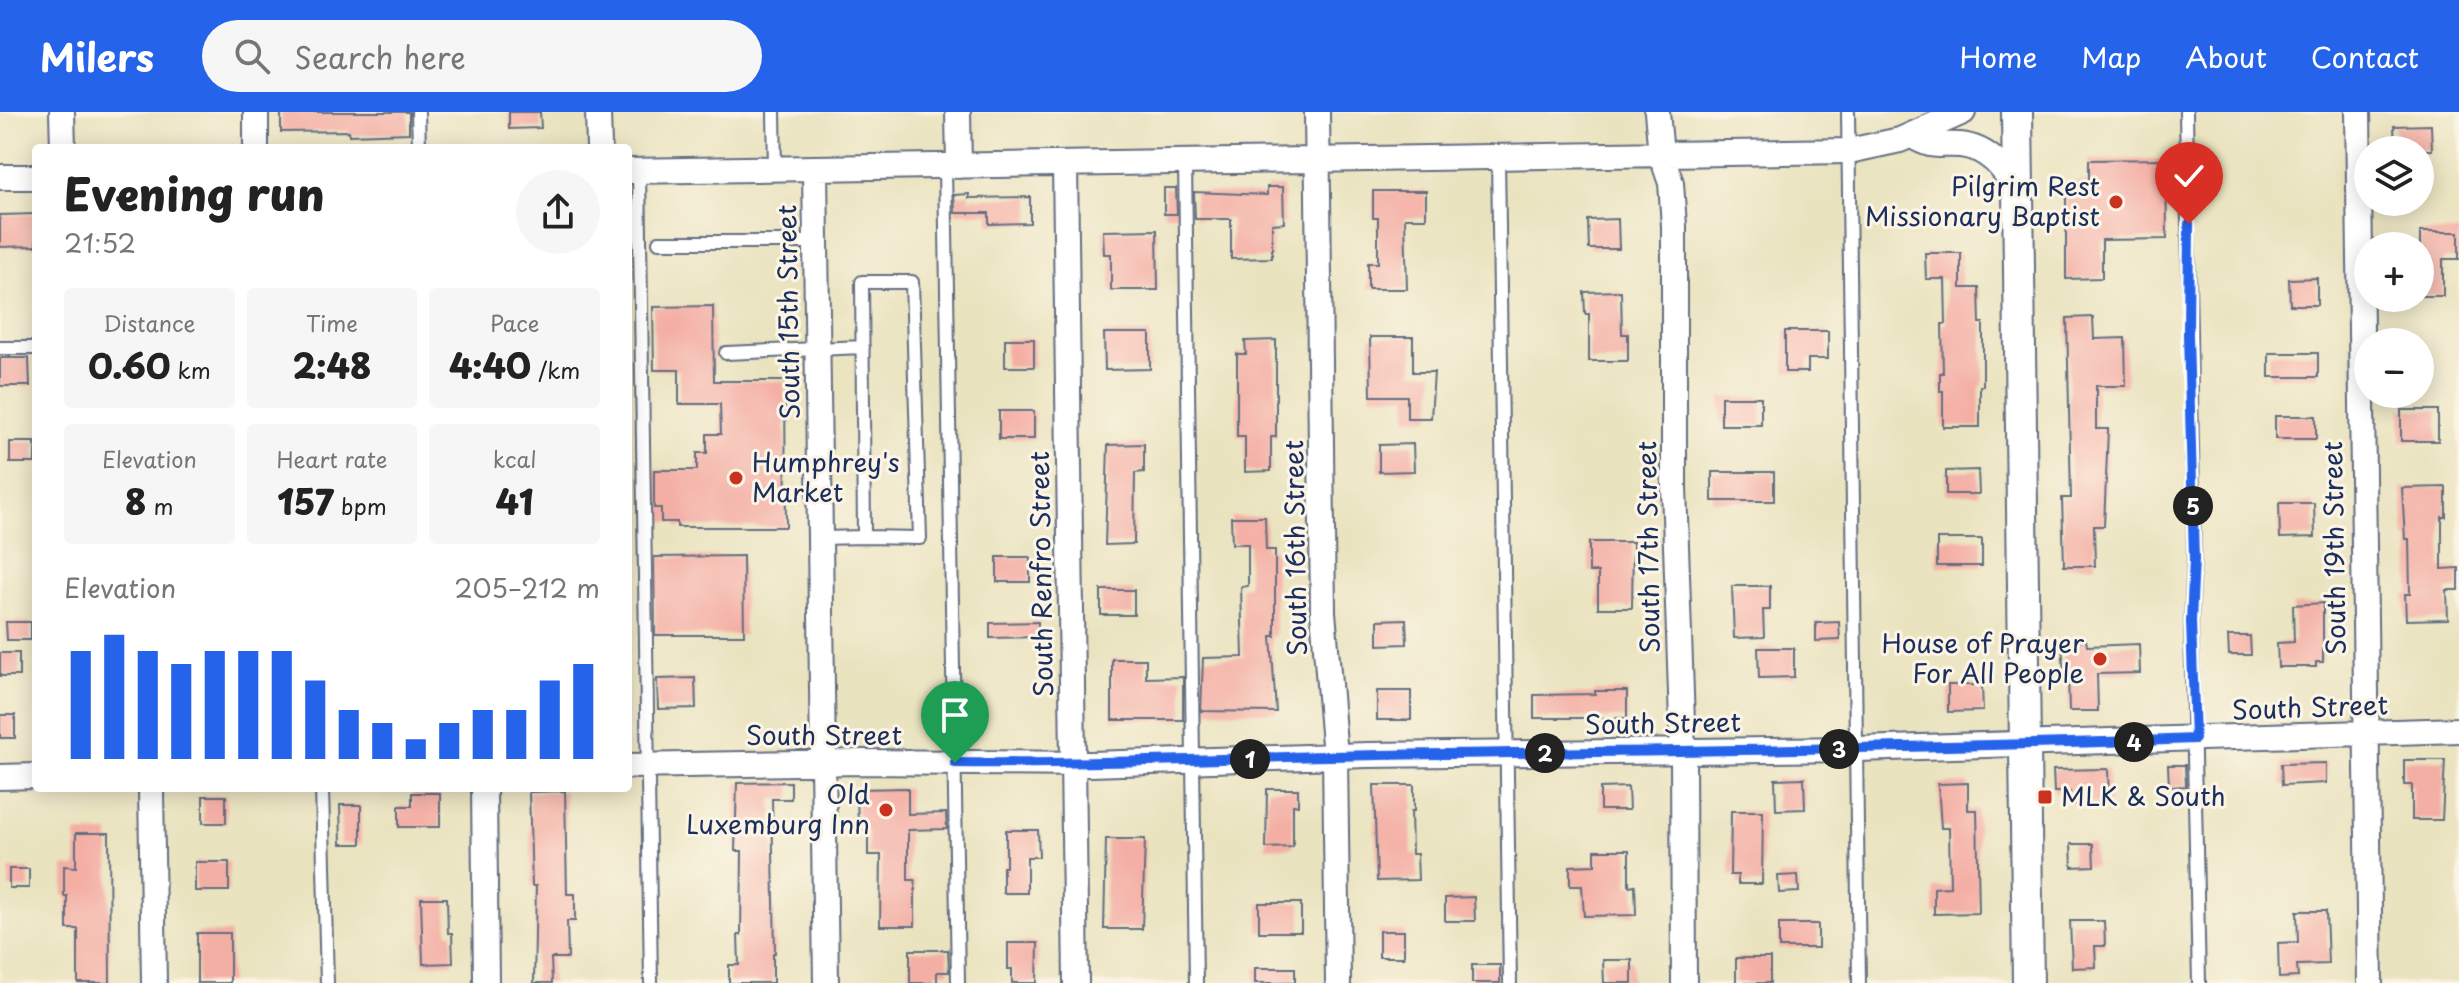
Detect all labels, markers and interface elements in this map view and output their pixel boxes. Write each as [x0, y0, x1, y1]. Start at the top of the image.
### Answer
search box [202, 20, 762, 92]
text: Milers [40, 28, 154, 85]
icon: search [230, 34, 274, 78]
text: Search here [294, 34, 466, 79]
text: Home [1959, 35, 2037, 78]
text: Map [2081, 35, 2141, 78]
text: About [2185, 35, 2267, 78]
text: Contact [2311, 35, 2419, 78]
map controls [2354, 136, 2434, 408]
button: layers [2354, 136, 2434, 216]
pin [2155, 142, 2223, 224]
icon: check [2167, 154, 2211, 198]
text: Evening run [64, 160, 325, 226]
place label: Pilgrim Rest Missionary Baptist [1865, 166, 2100, 235]
button: share [516, 170, 600, 254]
marker: Pilgrim Rest Missionary Baptist [2107, 193, 2125, 211]
street label: South 15th Street [766, 204, 809, 420]
text: 21:52 [64, 223, 136, 262]
button: + [2354, 232, 2434, 312]
text: Distance [103, 306, 195, 339]
text: Time [306, 306, 358, 339]
text: Pace [490, 306, 539, 339]
button: − [2354, 328, 2434, 408]
text: 0.60 [88, 339, 170, 391]
text: 2:48 [293, 339, 371, 391]
text: 4:40 [449, 339, 531, 391]
text: km [170, 353, 211, 386]
text: /km [531, 353, 580, 386]
street label: South 16th Street [1273, 440, 1316, 656]
street label: South 17th Street [1626, 441, 1669, 654]
street label: South 19th Street [2312, 441, 2355, 655]
text: Elevation [102, 442, 197, 475]
text: Heart rate [276, 442, 388, 475]
text: kcal [493, 442, 537, 475]
place label: Humphrey's Market [752, 442, 900, 511]
street label: South Renfro Street [1019, 451, 1062, 697]
marker: Humphrey's Market [727, 469, 745, 487]
text: 8 [125, 475, 146, 527]
text: 157 [277, 475, 334, 527]
text: 41 [496, 475, 534, 527]
pin: 5 [2173, 486, 2213, 526]
text: m [146, 489, 174, 522]
text: bpm [334, 489, 387, 522]
text: 5 [2186, 489, 2200, 522]
text: Elevation [64, 568, 176, 607]
text: 205–212 m [454, 568, 600, 607]
place label: House of Prayer For All People [1881, 623, 2085, 692]
marker: House of Prayer For All People [2091, 650, 2109, 668]
pin [921, 681, 989, 763]
street label: South Street [2231, 684, 2389, 729]
icon: arrive [933, 693, 977, 737]
street label: South Street [1585, 702, 1741, 743]
street label: South Street [746, 715, 902, 754]
pin: 4 [2114, 722, 2154, 762]
text: 4 [2127, 725, 2141, 758]
pin: 3 [1819, 729, 1859, 769]
text: 3 [1832, 732, 1846, 765]
pin: 2 [1525, 733, 1565, 773]
text: 2 [1537, 736, 1553, 769]
pin: 1 [1230, 739, 1270, 779]
text: 1 [1245, 742, 1255, 775]
place label: Old Luxemburg Inn [686, 774, 870, 843]
place label: MLK & South [2061, 776, 2226, 815]
marker: MLK & South [2036, 788, 2054, 806]
marker: Old Luxemburg Inn [877, 801, 895, 819]

